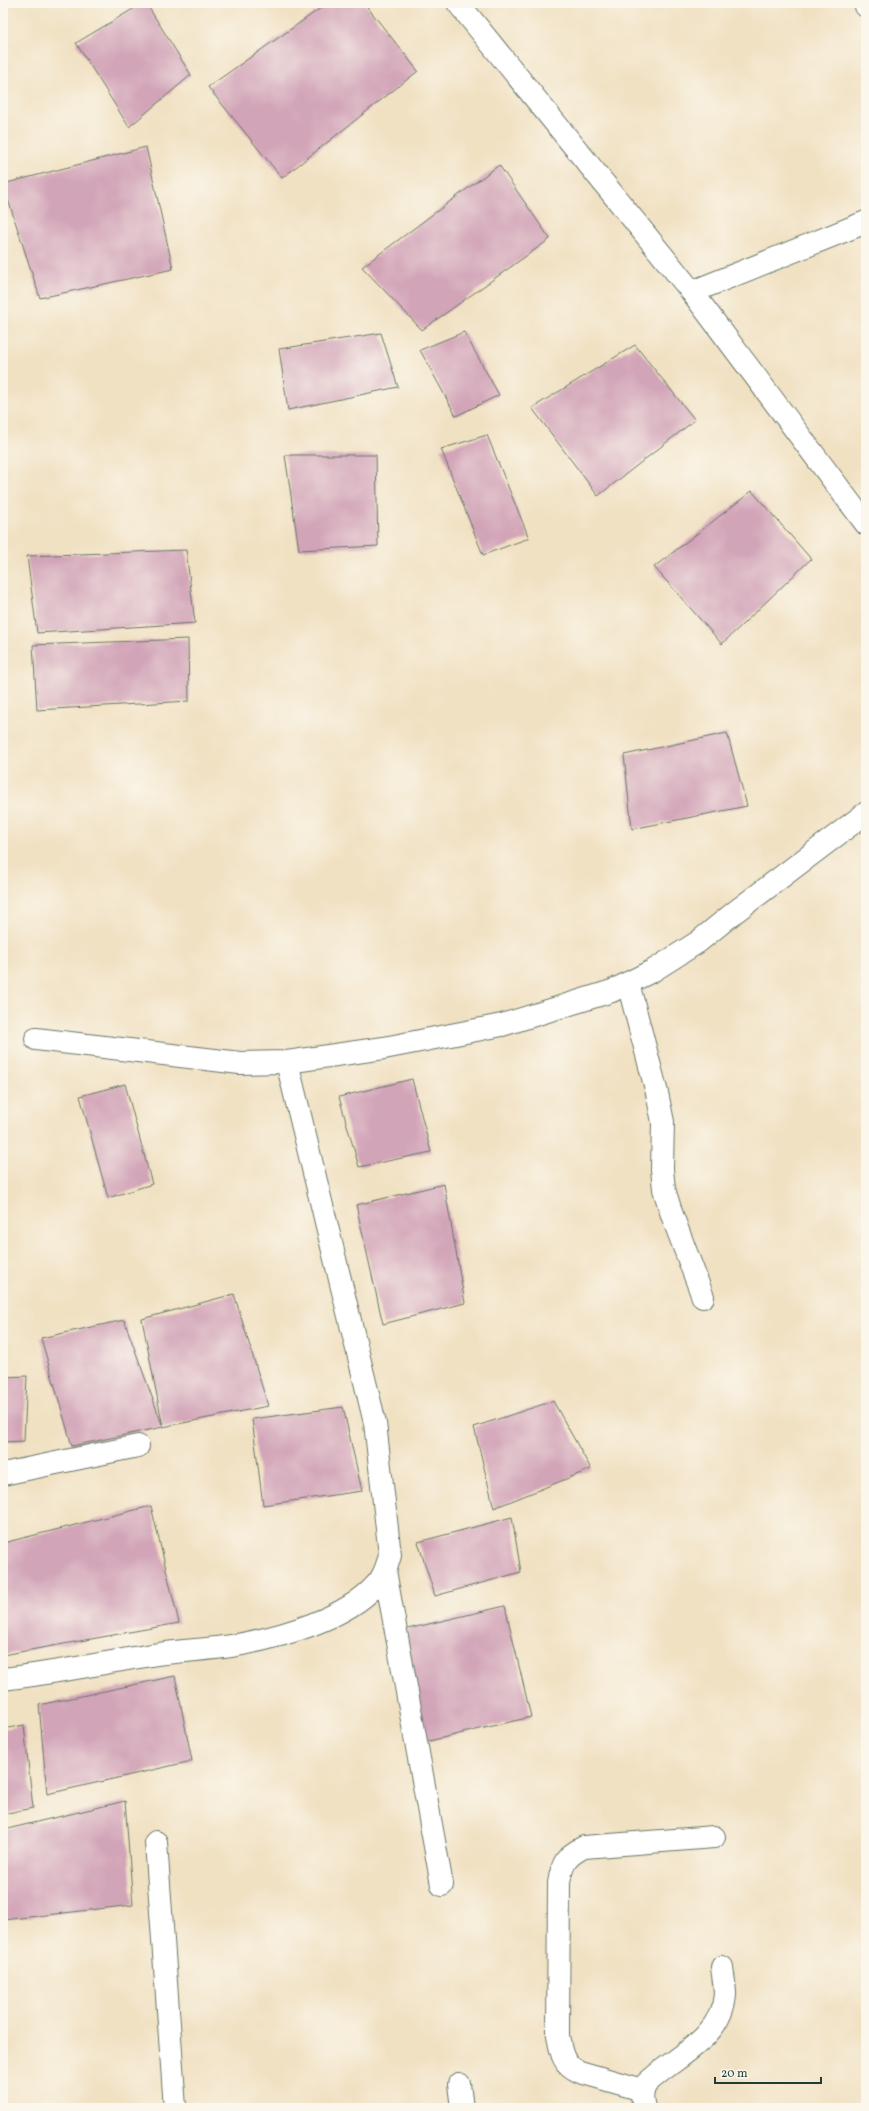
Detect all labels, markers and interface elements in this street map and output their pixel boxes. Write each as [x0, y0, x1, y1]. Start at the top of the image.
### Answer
scale bar [715, 2059, 821, 2085]
text: 20 m [721, 2066, 748, 2082]

